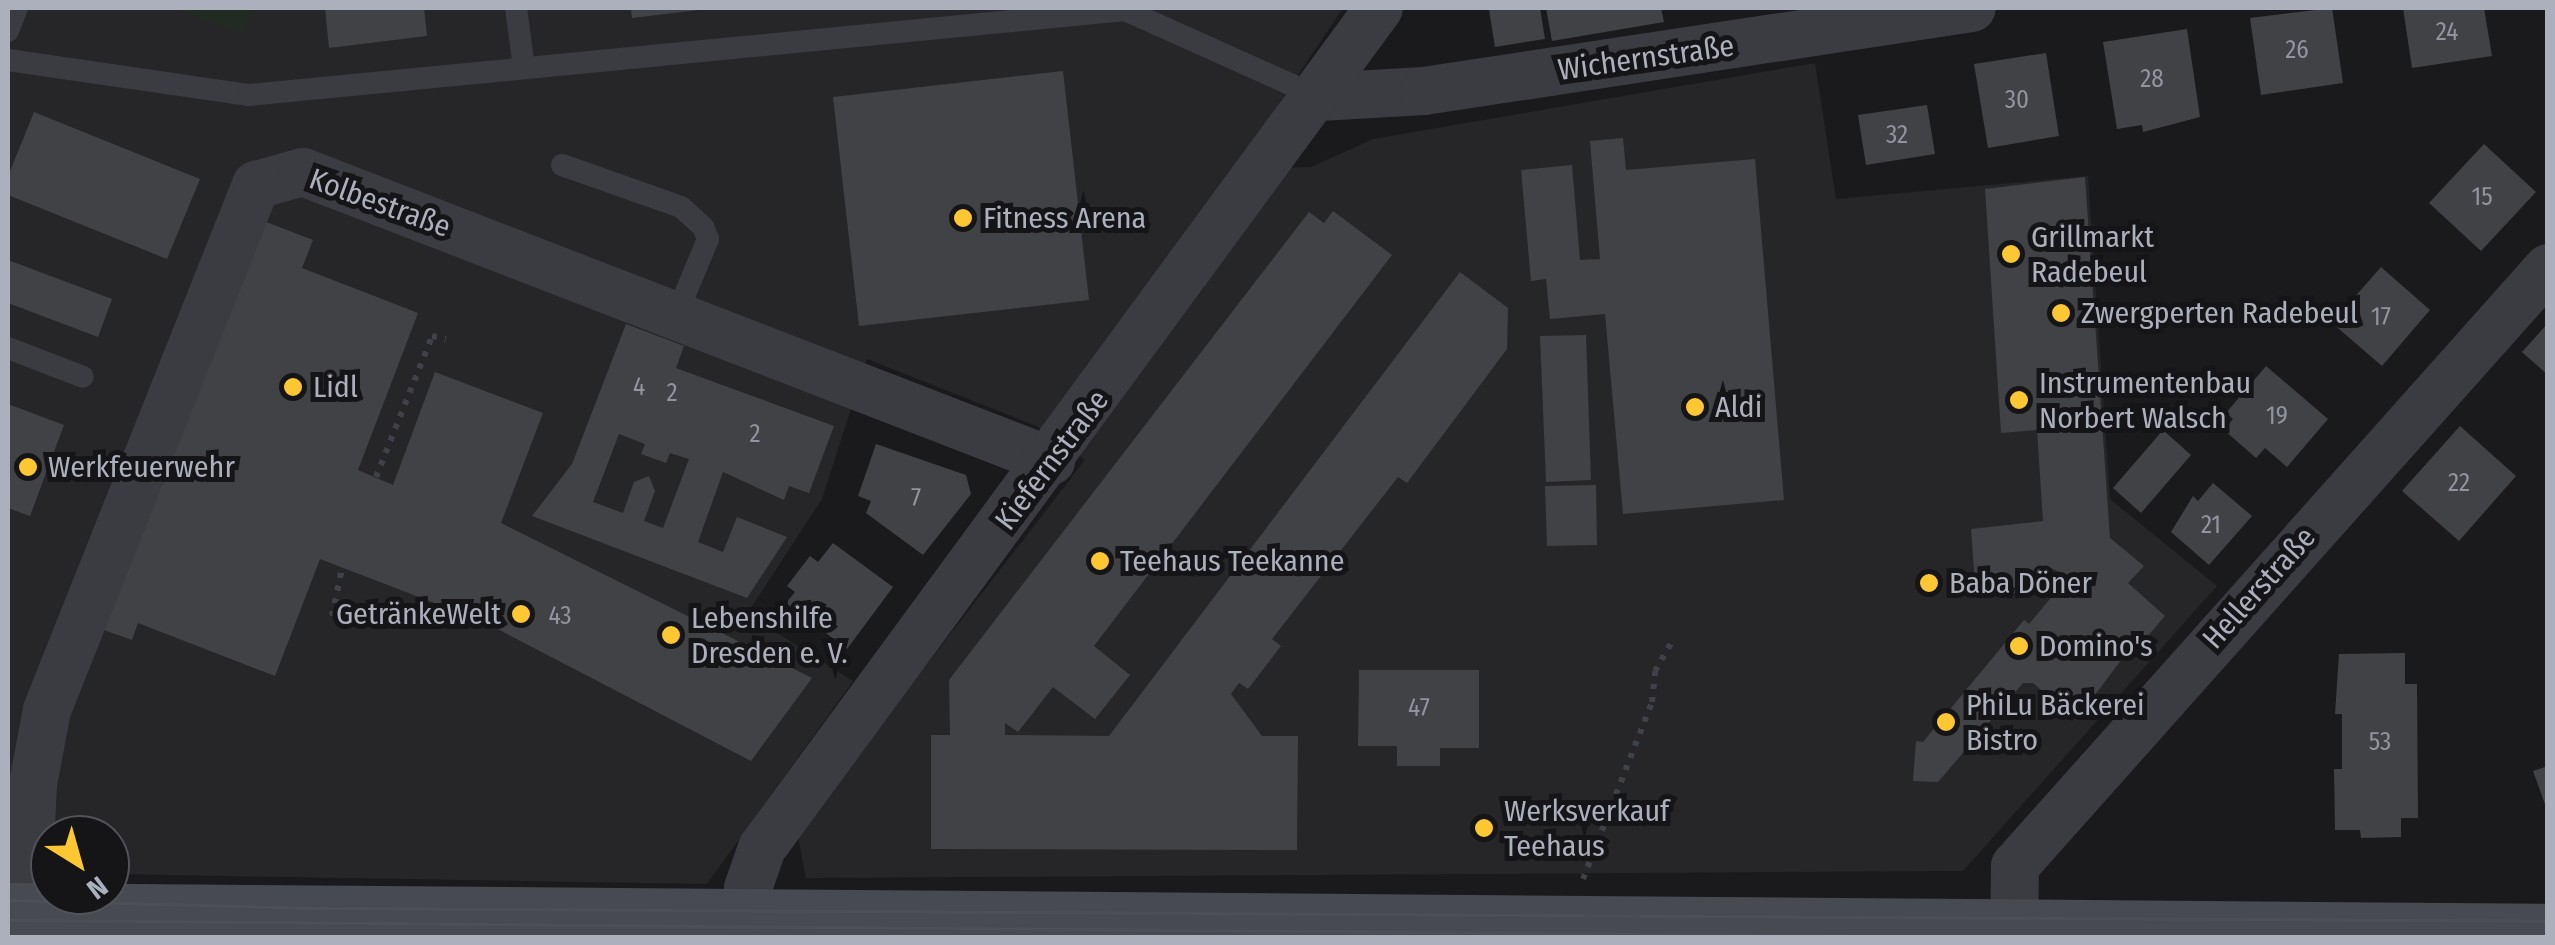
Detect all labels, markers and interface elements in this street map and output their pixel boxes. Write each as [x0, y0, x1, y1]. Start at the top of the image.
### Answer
house number: 24 [2436, 17, 2458, 47]
street label: Wichernstraße [1556, 28, 1736, 88]
house number: 26 [2285, 35, 2309, 65]
house number: 28 [2140, 64, 2164, 94]
house number: 30 [2005, 85, 2029, 115]
house number: 32 [1886, 120, 1908, 150]
street label: Kolbestraße [304, 161, 456, 245]
house number: 15 [2471, 182, 2493, 212]
place label: Fitness Arena [983, 200, 1146, 236]
marker: Fitness Arena [952, 207, 974, 229]
place label: Grillmarkt Radebeul [2031, 219, 2154, 290]
marker: Grillmarkt Radebeul [2000, 243, 2022, 265]
place label: Zwergperten Radebeul [2081, 295, 2358, 331]
marker: Zwergperten Radebeul [2050, 302, 2072, 324]
house number: 17 [2371, 302, 2391, 332]
place label: Instrumentenbau Norbert Walsch [2039, 365, 2251, 436]
place label: Lidl [313, 369, 358, 405]
house number: 4 [633, 372, 645, 402]
marker: Lidl [282, 376, 304, 398]
house number: 2 [666, 378, 678, 408]
street label: Kiefernstraße [988, 383, 1116, 537]
place label: Aldi [1715, 389, 1762, 425]
marker: Instrumentenbau Norbert Walsch [2008, 389, 2030, 411]
marker: Aldi [1684, 396, 1706, 418]
house number: 19 [2266, 401, 2288, 431]
house number: 2 [749, 419, 761, 449]
place label: Werkfeuerwehr [48, 449, 235, 485]
marker: Werkfeuerwehr [17, 456, 39, 478]
house number: 22 [2448, 468, 2470, 498]
house number: 7 [911, 483, 921, 513]
house number: 21 [2201, 510, 2221, 540]
street label: Hellerstraße [2195, 520, 2323, 656]
place label: Teehaus Teekanne [1120, 543, 1344, 579]
marker: Teehaus Teekanne [1089, 550, 1111, 572]
place label: Baba Döner [1949, 565, 2092, 601]
marker: Baba Döner [1918, 572, 1940, 594]
place label: GetränkeWelt [336, 596, 501, 632]
place label: Lebenshilfe Dresden e. V. [691, 600, 848, 670]
house number: 43 [548, 601, 572, 631]
marker: GetränkeWelt [510, 603, 532, 625]
marker: Lebenshilfe Dresden e. V. [660, 624, 682, 646]
place label: Domino's [2039, 628, 2153, 664]
marker: Domino's [2008, 635, 2030, 657]
place label: PhiLu Bäckerei Bistro [1966, 687, 2145, 758]
house number: 47 [1408, 693, 1430, 723]
marker: PhiLu Bäckerei Bistro [1935, 711, 1957, 733]
house number: 53 [2369, 727, 2391, 757]
place label: Werksverkauf Teehaus [1504, 793, 1669, 864]
north arrow [30, 815, 130, 915]
marker: Werksverkauf Teehaus [1473, 817, 1495, 839]
text: N [81, 870, 114, 906]

